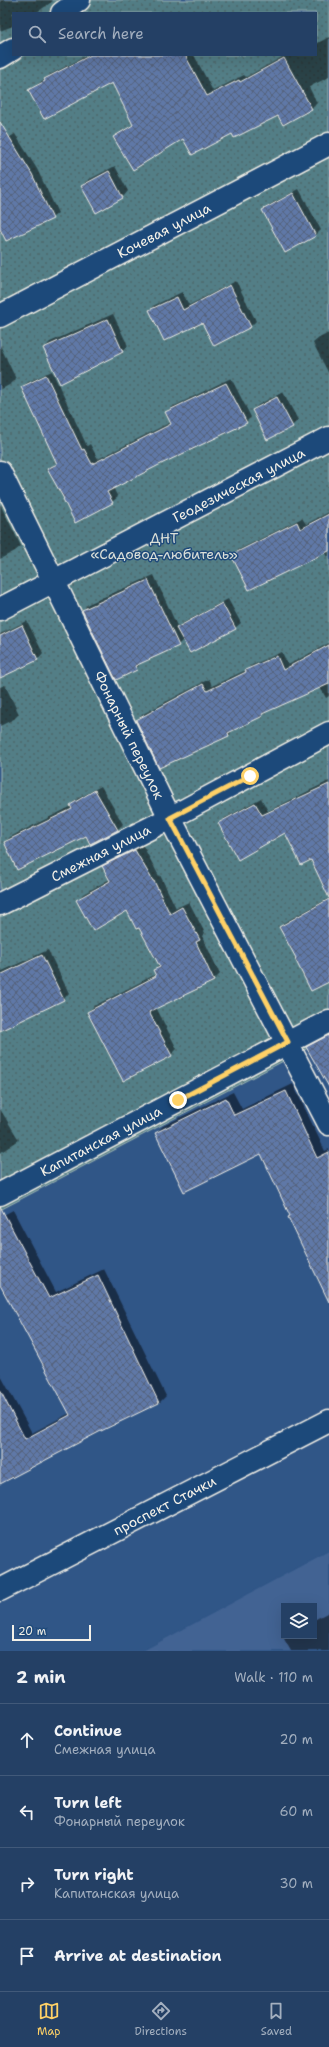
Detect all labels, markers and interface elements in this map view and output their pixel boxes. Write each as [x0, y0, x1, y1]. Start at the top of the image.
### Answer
search box [12, 12, 317, 56]
icon: search [26, 23, 48, 45]
text: Search here [58, 24, 144, 44]
street label: Кочевая улица [114, 198, 214, 262]
street label: Геодезическая улица [170, 443, 308, 527]
park label: ДНТ «Садовод-любитель» [90, 529, 238, 563]
street label: Фонарный переулок [90, 668, 169, 803]
route start [241, 767, 259, 785]
street label: Смежная улица [48, 820, 154, 886]
route end [169, 1091, 187, 1109]
street label: Капитанская улица [37, 1101, 165, 1180]
street label: проспект Стачки [110, 1472, 219, 1539]
map controls [281, 1603, 317, 1639]
button: layers [281, 1603, 317, 1639]
scale bar [12, 1623, 91, 1642]
text: 20 m [18, 1624, 46, 1639]
text: 2 min [16, 1666, 66, 1688]
text: Walk · 110 m [234, 1669, 313, 1686]
text: Continue [54, 1721, 122, 1741]
icon: ahead [16, 1729, 38, 1751]
text: 20 m [280, 1731, 313, 1748]
text: Смежная улица [54, 1741, 155, 1758]
text: Turn left [54, 1793, 122, 1813]
icon: left [16, 1801, 38, 1823]
text: 60 m [280, 1803, 313, 1820]
text: Фонарный переулок [54, 1813, 185, 1830]
text: Turn right [54, 1865, 134, 1885]
icon: right [16, 1873, 38, 1895]
text: 30 m [279, 1875, 313, 1892]
text: Капитанская улица [54, 1885, 179, 1902]
icon: arrive [16, 1945, 38, 1967]
text: Arrive at destination [54, 1946, 222, 1966]
tab: Map [37, 2000, 61, 2039]
tab: Directions [134, 2000, 187, 2039]
tab: Saved [261, 2000, 292, 2039]

